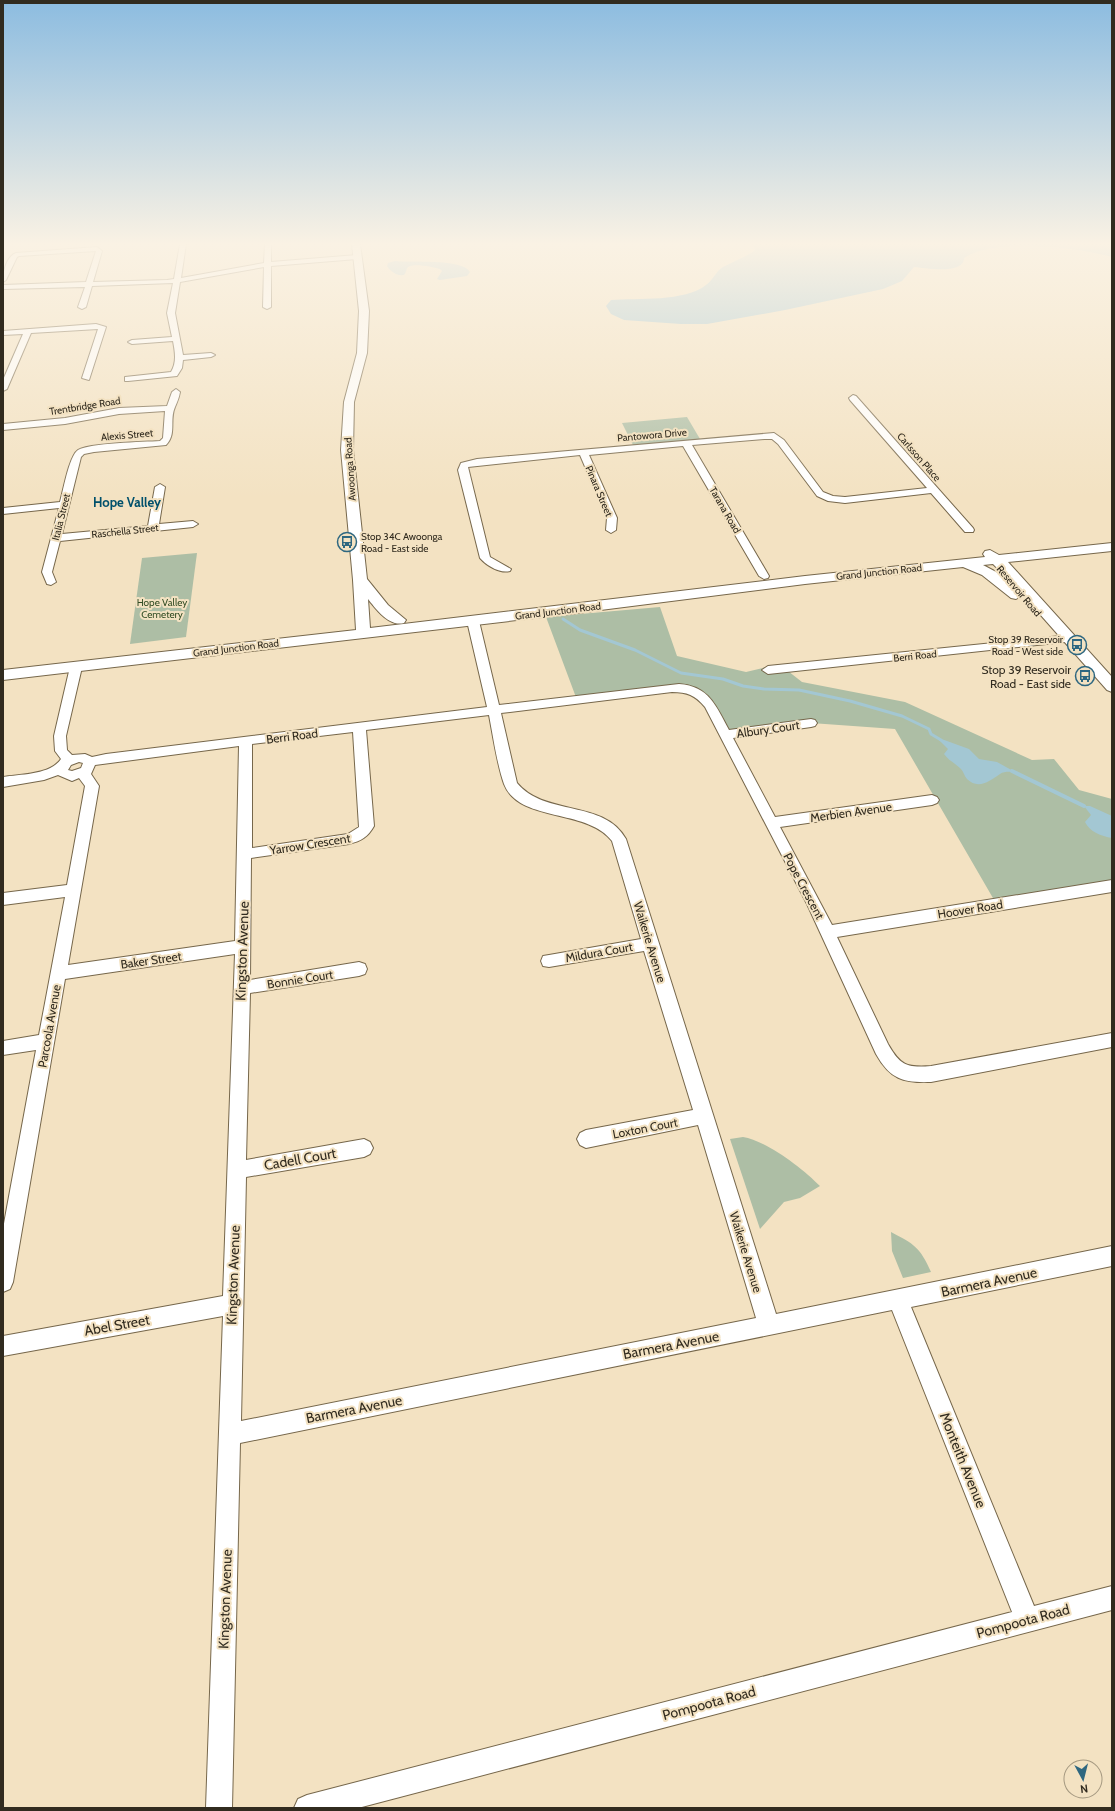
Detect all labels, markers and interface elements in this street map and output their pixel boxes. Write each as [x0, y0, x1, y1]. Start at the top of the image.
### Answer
street label: Trentbridge Road [48, 394, 122, 418]
street label: Pantowora Drive [617, 425, 687, 445]
street label: Alexis Street [100, 426, 154, 444]
street label: Carlsson Place [894, 430, 944, 484]
street label: Awoonga Road [341, 437, 359, 501]
street label: Pinara Street [582, 464, 616, 519]
street label: Tarana Road [706, 484, 744, 536]
street label: Italia Street [49, 492, 73, 542]
district label: Hope Valley [93, 494, 161, 510]
street label: Raschella Street [91, 521, 160, 541]
place label: Stop 34C Awoonga Road - East side [361, 530, 443, 555]
bus stop icon: Stop 34C Awoonga Road - East side [336, 531, 358, 553]
street label: Grand Junction Road [835, 561, 923, 583]
street label: Reservoir Road [994, 563, 1044, 619]
park label: Hope Valley Cemetery [137, 596, 187, 621]
street label: Grand Junction Road [514, 599, 602, 623]
place label: Stop 39 Reservoir Road - West side [988, 633, 1064, 658]
bus stop icon: Stop 39 Reservoir Road - West side [1066, 634, 1088, 656]
street label: Grand Junction Road [192, 636, 280, 660]
street label: Berri Road [893, 647, 937, 665]
place label: Stop 39 Reservoir Road - East side [981, 662, 1071, 691]
bus stop icon: Stop 39 Reservoir Road - East side [1074, 665, 1096, 687]
street label: Albury Court [735, 717, 801, 741]
street label: Berri Road [265, 725, 319, 747]
street label: Merbien Avenue [809, 799, 893, 825]
street label: Yarrow Crescent [268, 830, 351, 858]
street label: Pope Crescent [780, 850, 828, 922]
street label: Hoover Road [936, 896, 1004, 922]
street label: Waikerie Avenue [631, 900, 669, 984]
street label: Kingston Avenue [231, 901, 253, 1001]
street label: Mildura Court [564, 939, 634, 965]
street label: Baker Street [119, 948, 183, 972]
street label: Bonnie Court [266, 966, 334, 992]
street label: Parcoola Avenue [34, 983, 64, 1069]
street label: Loxton Court [611, 1114, 679, 1142]
street label: Cadell Court [263, 1144, 338, 1174]
street label: Waikerie Avenue [727, 1210, 765, 1294]
street label: Kingston Avenue [222, 1225, 244, 1325]
street label: Barmera Avenue [939, 1263, 1039, 1301]
street label: Abel Street [83, 1310, 151, 1340]
street label: Barmera Avenue [621, 1327, 721, 1363]
street label: Barmera Avenue [304, 1391, 404, 1427]
street label: Monteith Avenue [936, 1410, 990, 1510]
street label: Kingston Avenue [214, 1549, 236, 1649]
street label: Pompoota Road [974, 1600, 1072, 1642]
street label: Pompoota Road [660, 1682, 758, 1724]
north arrow [1063, 1759, 1103, 1799]
text: N [1080, 1782, 1089, 1796]

